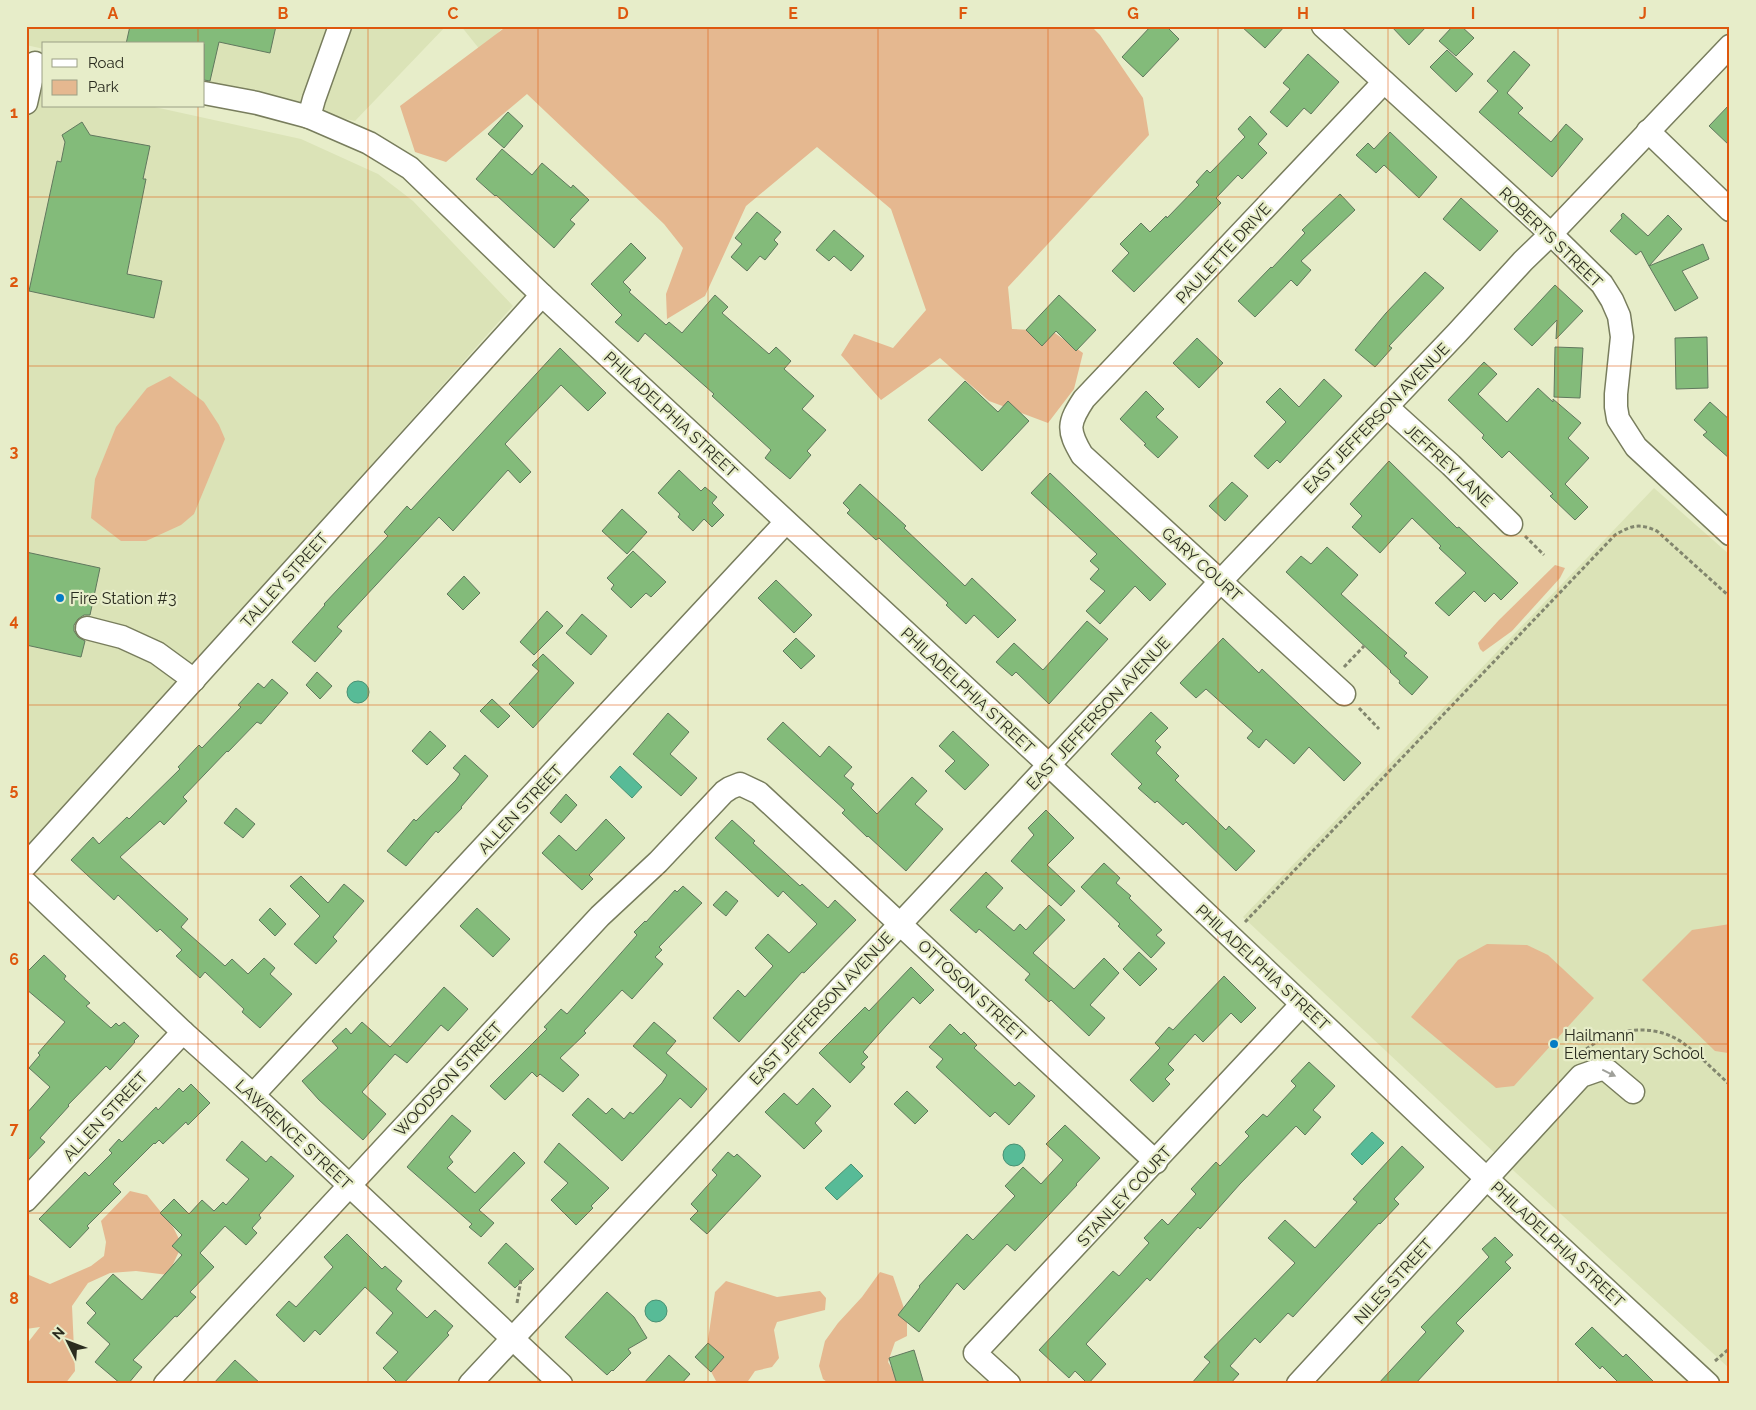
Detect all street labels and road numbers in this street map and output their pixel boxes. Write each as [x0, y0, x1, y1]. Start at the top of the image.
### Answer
street label: ROBERTS STREET [1495, 183, 1606, 292]
street label: PAULETTE DRIVE [1172, 199, 1275, 308]
street label: EAST JEFFERSON AVENUE [1299, 339, 1453, 498]
street label: PHILADELPHIA STREET [600, 348, 742, 481]
street label: JEFFREY LANE [1401, 420, 1497, 511]
street label: GARY COURT [1158, 523, 1246, 605]
street label: TALLEY STREET [237, 529, 332, 632]
street label: PHILADELPHIA STREET [897, 624, 1039, 757]
street label: EAST JEFFERSON AVENUE [1023, 633, 1174, 794]
street label: ALLEN STREET [474, 761, 567, 858]
street label: PHILADELPHIA STREET [1192, 901, 1334, 1034]
street label: EAST JEFFERSON AVENUE [746, 928, 897, 1089]
street label: OTTOSON STREET [914, 936, 1030, 1045]
street label: WOODSON STREET [391, 1018, 506, 1140]
street label: ALLEN STREET [59, 1068, 152, 1165]
street label: LAWRENCE STREET [231, 1075, 356, 1193]
street label: STANLEY COURT [1073, 1142, 1176, 1250]
street label: PHILADELPHIA STREET [1487, 1178, 1629, 1311]
street label: NILES STREET [1350, 1235, 1437, 1328]

